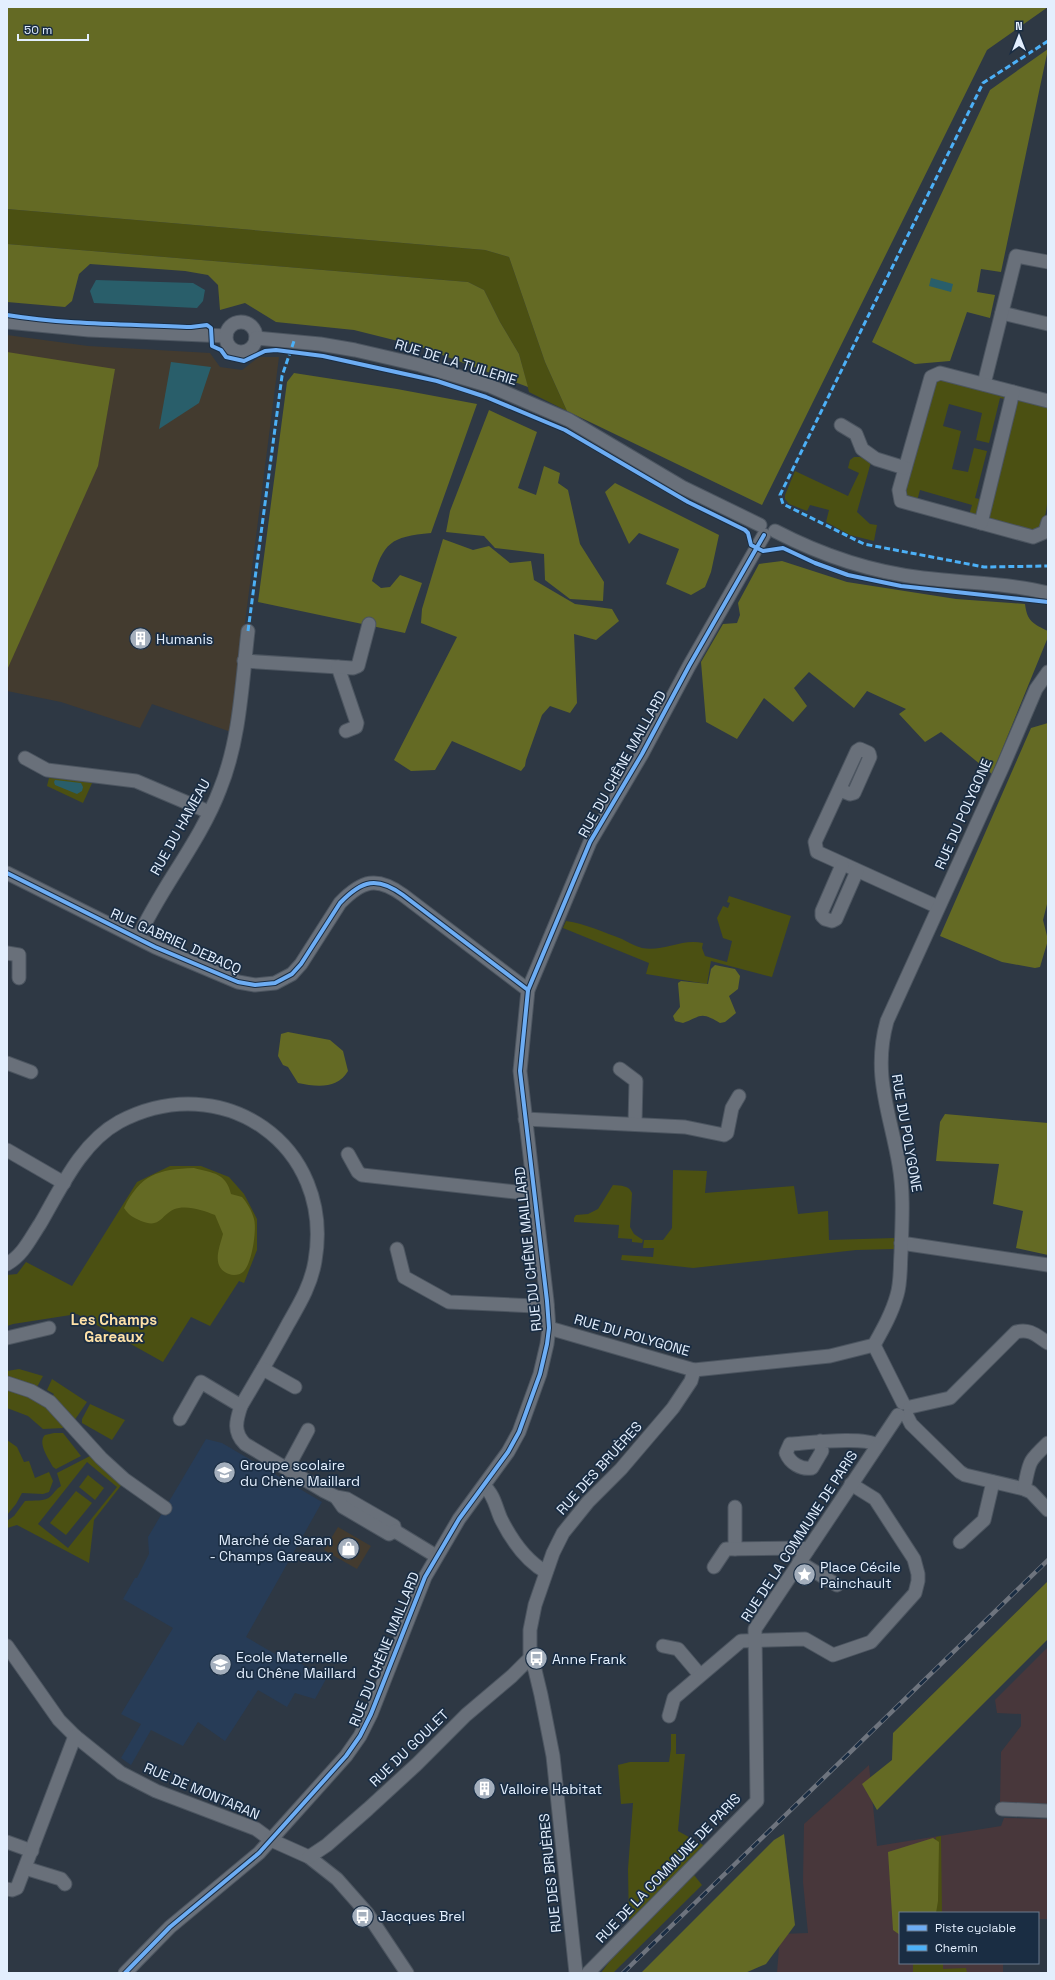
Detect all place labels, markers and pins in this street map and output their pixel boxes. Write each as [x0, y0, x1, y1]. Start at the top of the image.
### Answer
building icon: Humanis [128, 626, 154, 652]
place label: Humanis [156, 630, 213, 648]
place label: Groupe scolaire du Chène Maillard [240, 1456, 360, 1490]
school or university icon: Groupe scolaire du Chène Maillard [212, 1460, 238, 1486]
place label: Marché de Saran - Champs Gareaux [209, 1531, 332, 1565]
shop icon: Marché de Saran - Champs Gareaux [335, 1535, 361, 1561]
place label: Place Cécile Painchault [820, 1558, 901, 1592]
place icon: Place Cécile Painchault [791, 1562, 817, 1588]
bus stop icon: Anne Frank [524, 1646, 550, 1672]
place label: Ecole Maternelle du Chêne Maillard [236, 1648, 356, 1682]
place label: Anne Frank [552, 1650, 627, 1668]
school or university icon: Ecole Maternelle du Chêne Maillard [207, 1652, 233, 1678]
building icon: Valloire Habitat [471, 1776, 497, 1802]
place label: Valloire Habitat [500, 1780, 602, 1798]
bus stop icon: Jacques Brel [350, 1903, 376, 1929]
place label: Jacques Brel [378, 1907, 465, 1925]

